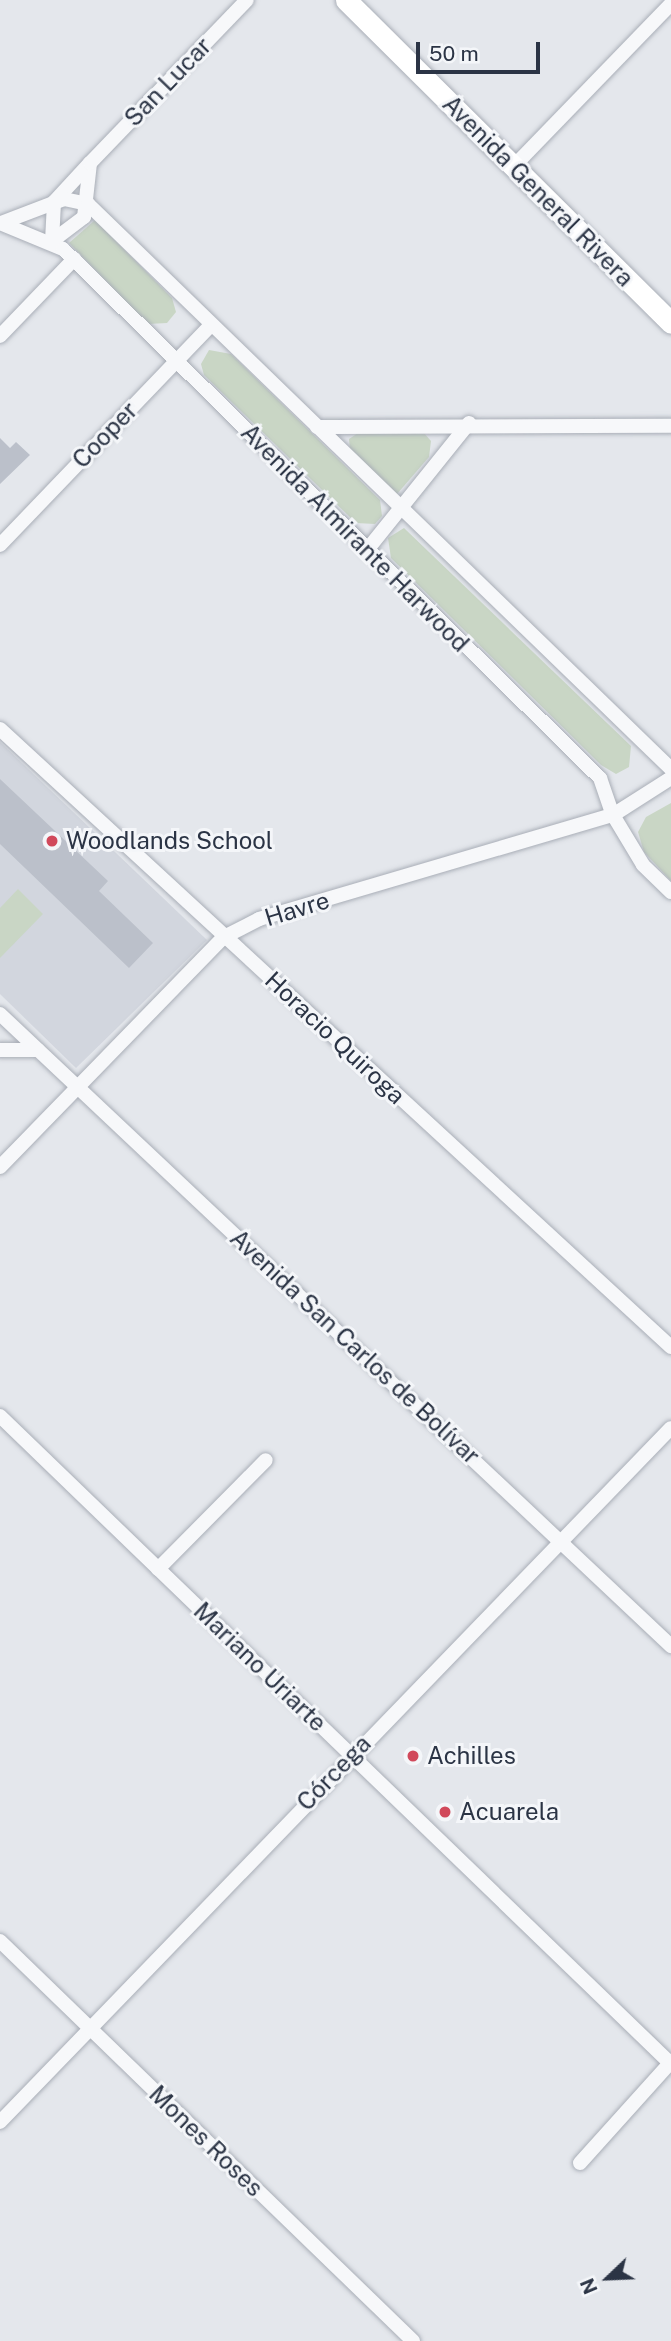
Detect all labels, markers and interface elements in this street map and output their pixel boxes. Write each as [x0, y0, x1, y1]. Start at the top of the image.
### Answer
scale bar [419, 28, 543, 72]
street label: San Lucar [119, 32, 217, 132]
text: 50 m [429, 41, 479, 66]
street label: Avenida General Rivera [437, 90, 639, 292]
street label: Cooper [67, 396, 143, 474]
street label: Avenida Almirante Harwood [235, 418, 475, 658]
place label: Woodlands School [66, 827, 273, 855]
marker: Woodlands School [44, 833, 60, 849]
street label: Havre [261, 886, 333, 932]
street label: Horacio Quiroga [259, 966, 411, 1110]
street label: Avenida San Carlos de Bolívar [224, 1223, 486, 1471]
street label: Mariano Uriarte [188, 1596, 332, 1738]
street label: Córcega [291, 1729, 377, 1817]
place label: Achilles [427, 1742, 516, 1770]
marker: Achilles [405, 1748, 421, 1764]
place label: Acuarela [459, 1798, 559, 1826]
marker: Acuarela [437, 1804, 453, 1820]
street label: Mones Roses [143, 2080, 269, 2202]
north arrow [573, 2243, 643, 2313]
text: N [576, 2275, 602, 2297]

